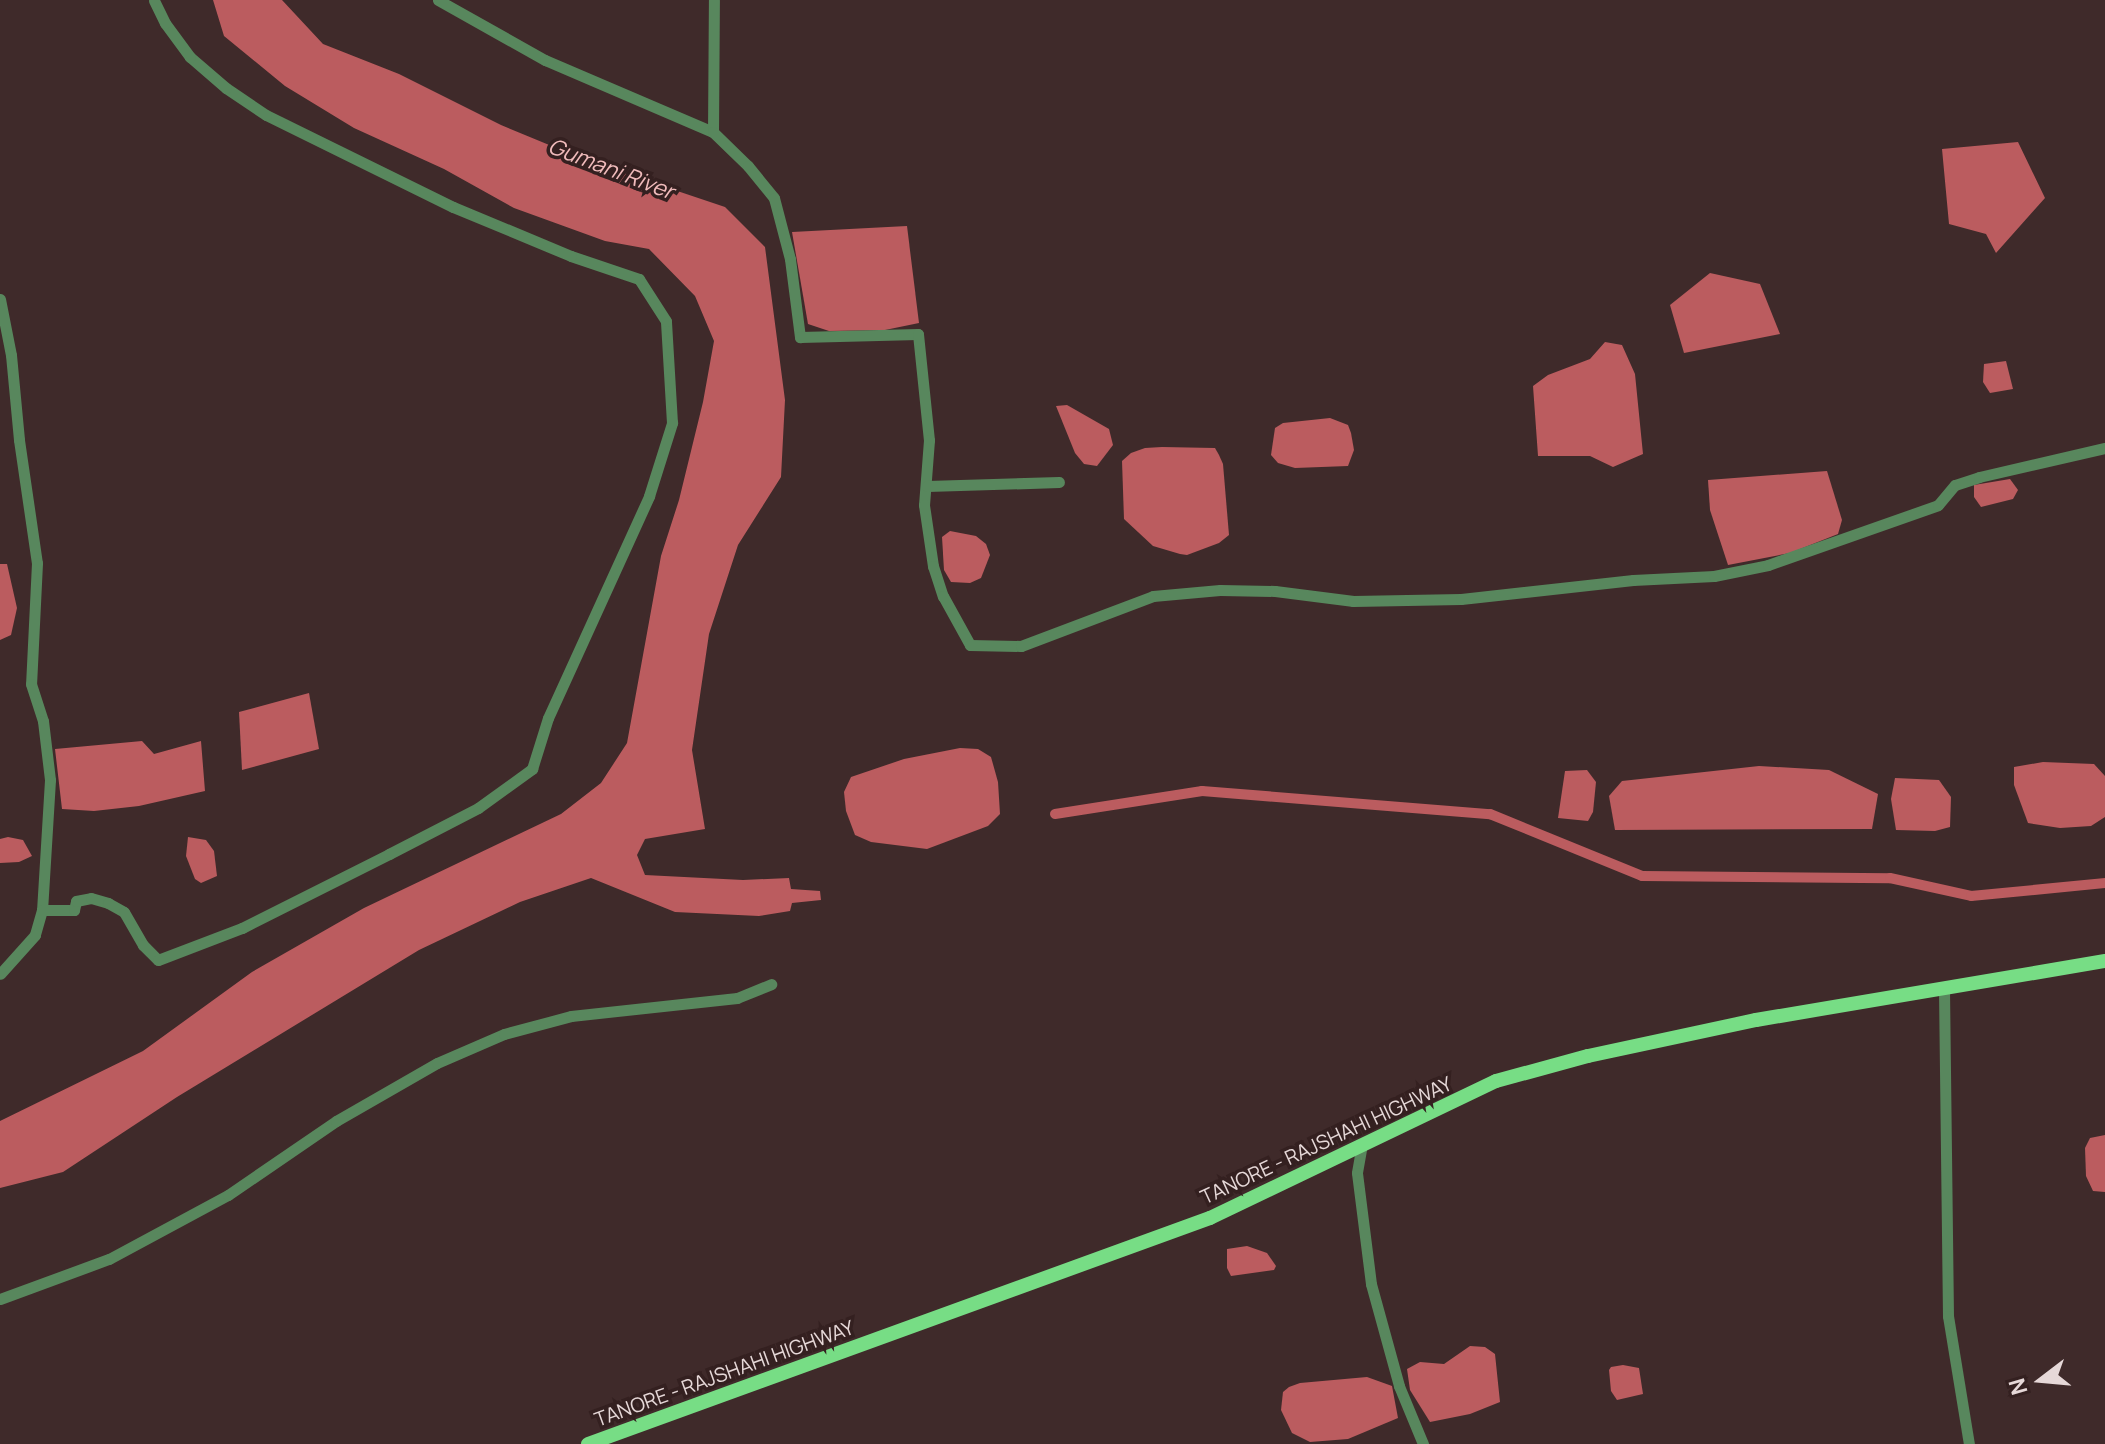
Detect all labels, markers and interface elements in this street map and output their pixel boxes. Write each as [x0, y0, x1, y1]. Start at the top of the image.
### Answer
water label: Gumani River [544, 133, 678, 205]
street label: TANORE - RAJSHAHI HIGHWAY [1197, 1071, 1455, 1209]
street label: TANORE - RAJSHAHI HIGHWAY [591, 1315, 857, 1431]
north arrow [2001, 1340, 2081, 1420]
text: N [2001, 1375, 2035, 1398]

